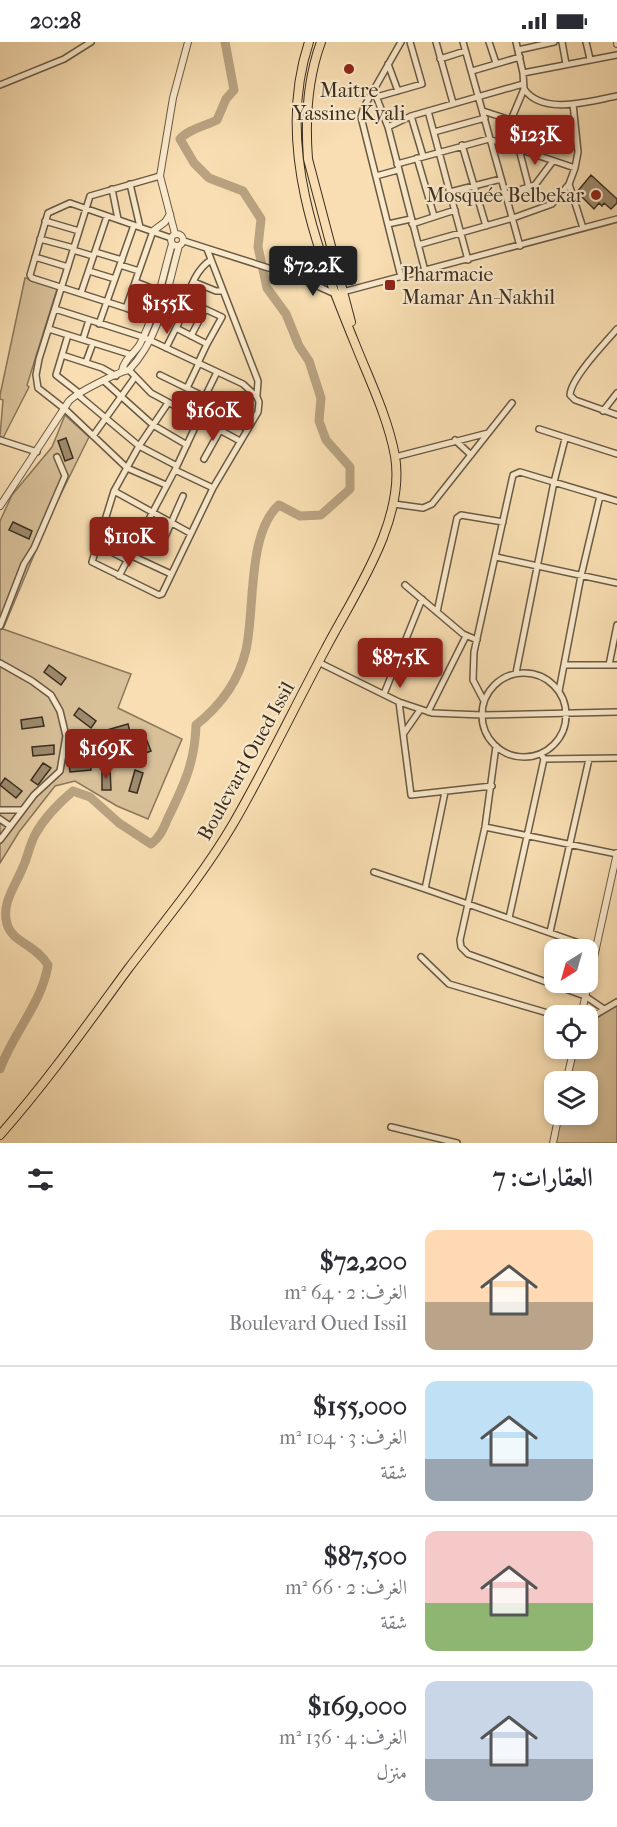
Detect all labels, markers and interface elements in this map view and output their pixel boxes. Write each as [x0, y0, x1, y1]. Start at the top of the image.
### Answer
text: 20:28 [30, 8, 81, 34]
marker: Maitre Yassine Kyali [342, 62, 356, 76]
place label: Maitre Yassine Kyali [292, 79, 405, 125]
pin: $123K [493, 115, 577, 166]
text: $123K [509, 123, 561, 146]
place label: Mosquée Belbekar [426, 184, 584, 207]
marker: Mosquée Belbekar [589, 188, 603, 202]
pin: $72.2K [264, 246, 362, 297]
text: $72.2K [283, 254, 343, 277]
place label: Pharmacie Mamar An-Nakhil [402, 263, 555, 309]
marker: Pharmacie Mamar An-Nakhil [383, 278, 397, 292]
pin: $155K [125, 284, 209, 335]
text: $155K [142, 292, 192, 315]
pin: $160K [171, 391, 255, 442]
text: $160K [186, 399, 240, 422]
pin: $110K [87, 517, 171, 568]
text: $110K [104, 525, 154, 548]
pin: $87.5K [351, 638, 449, 689]
text: $87.5K [372, 646, 428, 669]
street label: Boulevard Oued Issil [193, 677, 299, 844]
pin: $169K [64, 729, 148, 780]
text: $169K [79, 737, 133, 760]
north arrow [544, 939, 598, 993]
map controls [544, 939, 598, 1125]
button: locate [544, 1005, 598, 1059]
button: layers [544, 1071, 598, 1125]
text: العقارات: 7 [493, 1162, 593, 1193]
icon: filters [24, 1163, 57, 1196]
text: $72,200 [319, 1246, 407, 1277]
icon: home [473, 1254, 545, 1326]
text: الغرف: 2 · 64 m² [284, 1281, 407, 1304]
text: Boulevard Oued Issil [229, 1312, 407, 1335]
text: $155,000 [313, 1391, 407, 1422]
icon: home [473, 1405, 545, 1477]
text: الغرف: 3 · 104 m² [279, 1426, 407, 1449]
text: شقة [381, 1461, 407, 1484]
text: $87,500 [323, 1541, 407, 1572]
icon: home [473, 1555, 545, 1627]
text: الغرف: 2 · 66 m² [285, 1576, 407, 1599]
text: شقة [381, 1611, 407, 1634]
text: $169,000 [307, 1691, 407, 1722]
icon: home [473, 1705, 545, 1777]
text: الغرف: 4 · 136 m² [279, 1726, 407, 1749]
text: منزل [376, 1761, 407, 1784]

